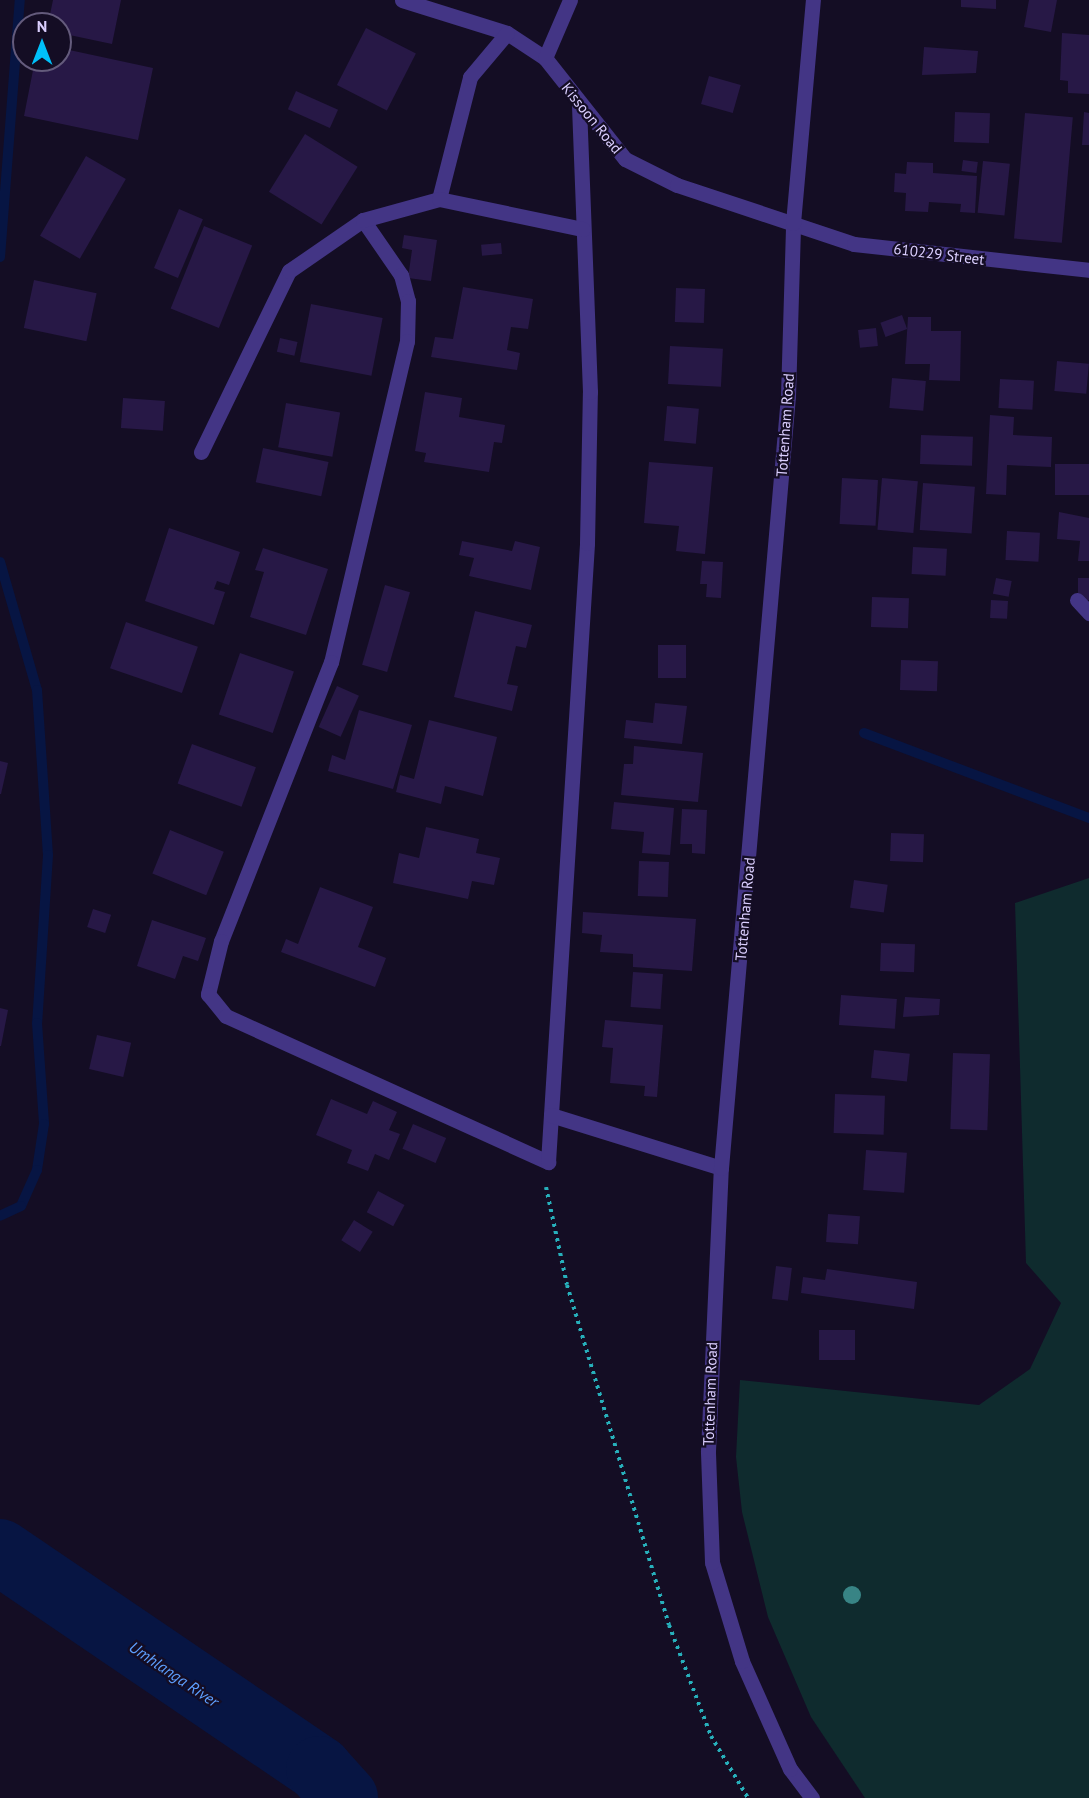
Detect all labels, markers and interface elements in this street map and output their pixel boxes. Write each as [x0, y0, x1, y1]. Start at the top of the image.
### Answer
north arrow [12, 12, 72, 72]
text: N [37, 16, 47, 36]
street label: Kissoon Road [558, 79, 626, 157]
street label: 610229 Street [893, 239, 985, 269]
street label: Tottenham Road [772, 373, 798, 477]
street label: Tottenham Road [732, 856, 758, 962]
street label: Tottenham Road [699, 1342, 721, 1446]
water label: Umhlanga River [126, 1637, 222, 1711]

